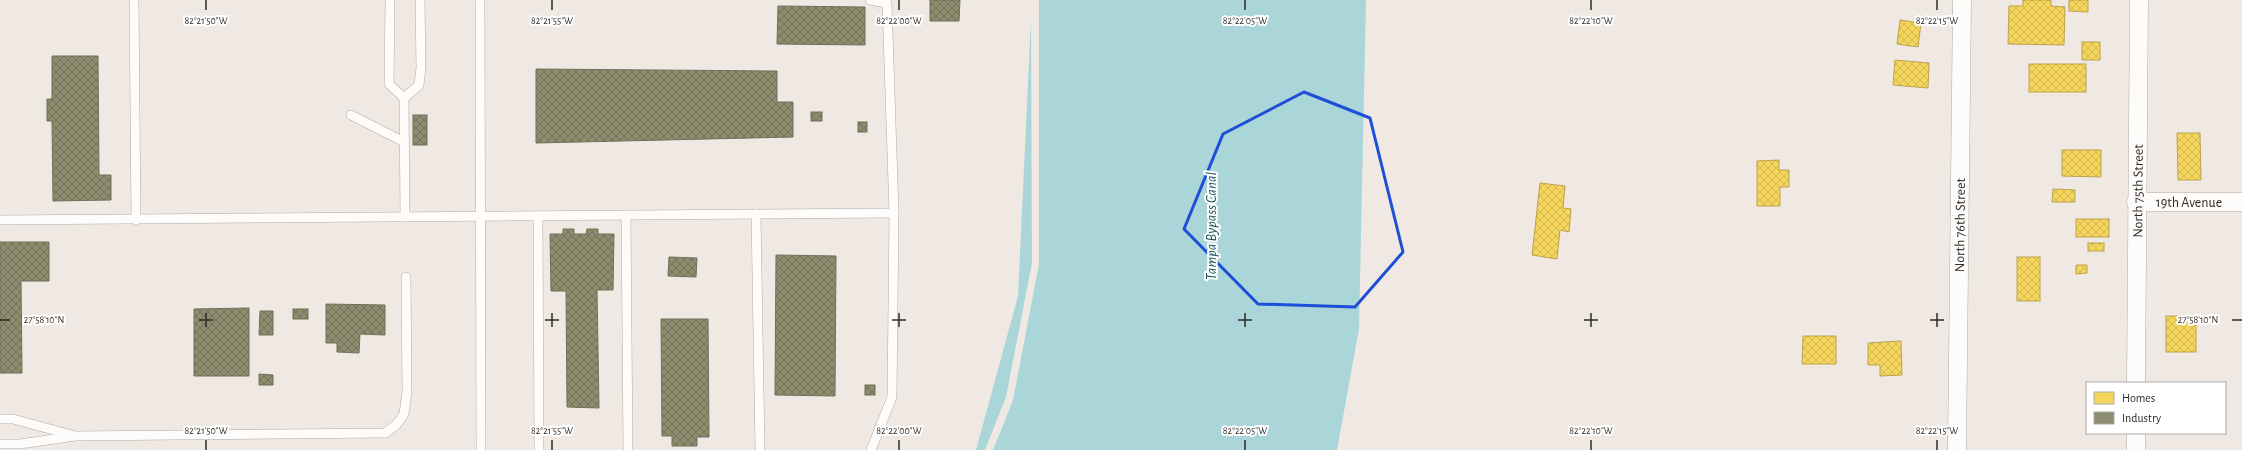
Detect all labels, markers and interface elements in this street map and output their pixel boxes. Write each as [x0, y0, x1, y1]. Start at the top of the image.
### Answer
text: 82°21'50"W [184, 16, 228, 26]
text: 82°21'55"W [531, 16, 573, 26]
text: 82°22'00"W [876, 16, 922, 26]
text: 82°22'05"W [1223, 16, 1267, 26]
text: 82°22'10"W [1569, 16, 1613, 26]
text: 82°22'15"W [1916, 16, 1958, 26]
street label: North 75th Street [2131, 144, 2146, 238]
water label: Tampa Bypass Canal [1204, 172, 1219, 280]
street label: North 76th Street [1953, 177, 1968, 272]
street label: 19th Avenue [2156, 196, 2222, 210]
text: 27°58'10"N [24, 315, 64, 325]
text: 27°58'10"N [2178, 315, 2218, 325]
legend [2086, 382, 2226, 434]
text: Homes [2122, 392, 2155, 404]
text: Industry [2122, 412, 2161, 425]
text: 82°21'50"W [184, 426, 228, 436]
text: 82°21'55"W [531, 426, 573, 436]
text: 82°22'00"W [876, 426, 922, 436]
text: 82°22'05"W [1223, 426, 1267, 436]
text: 82°22'10"W [1569, 426, 1613, 436]
text: 82°22'15"W [1916, 426, 1958, 436]

